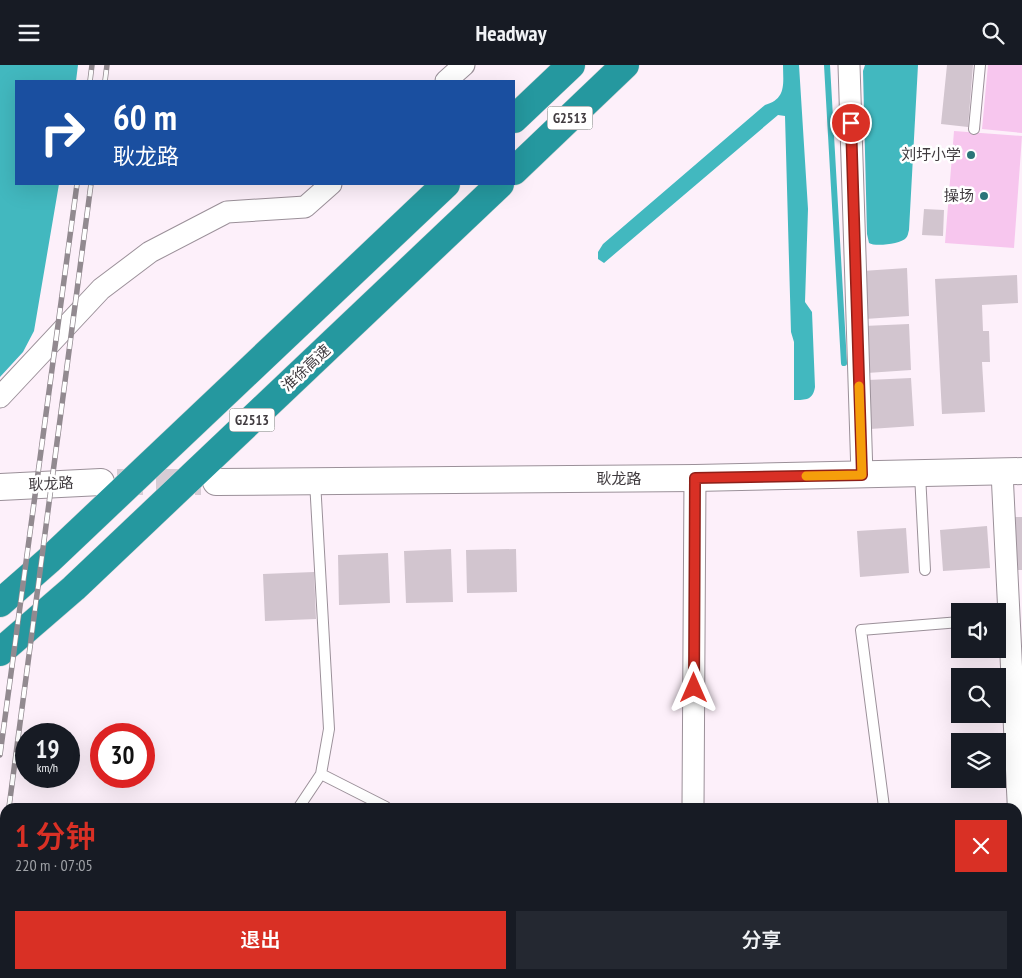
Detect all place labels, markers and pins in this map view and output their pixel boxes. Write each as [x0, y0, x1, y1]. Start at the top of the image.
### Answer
pin [830, 102, 872, 144]
place label: 刘圩小学 [901, 145, 961, 164]
marker: 刘圩小学 [965, 149, 977, 161]
place label: 操场 [944, 186, 974, 205]
marker: 操场 [978, 190, 990, 202]

